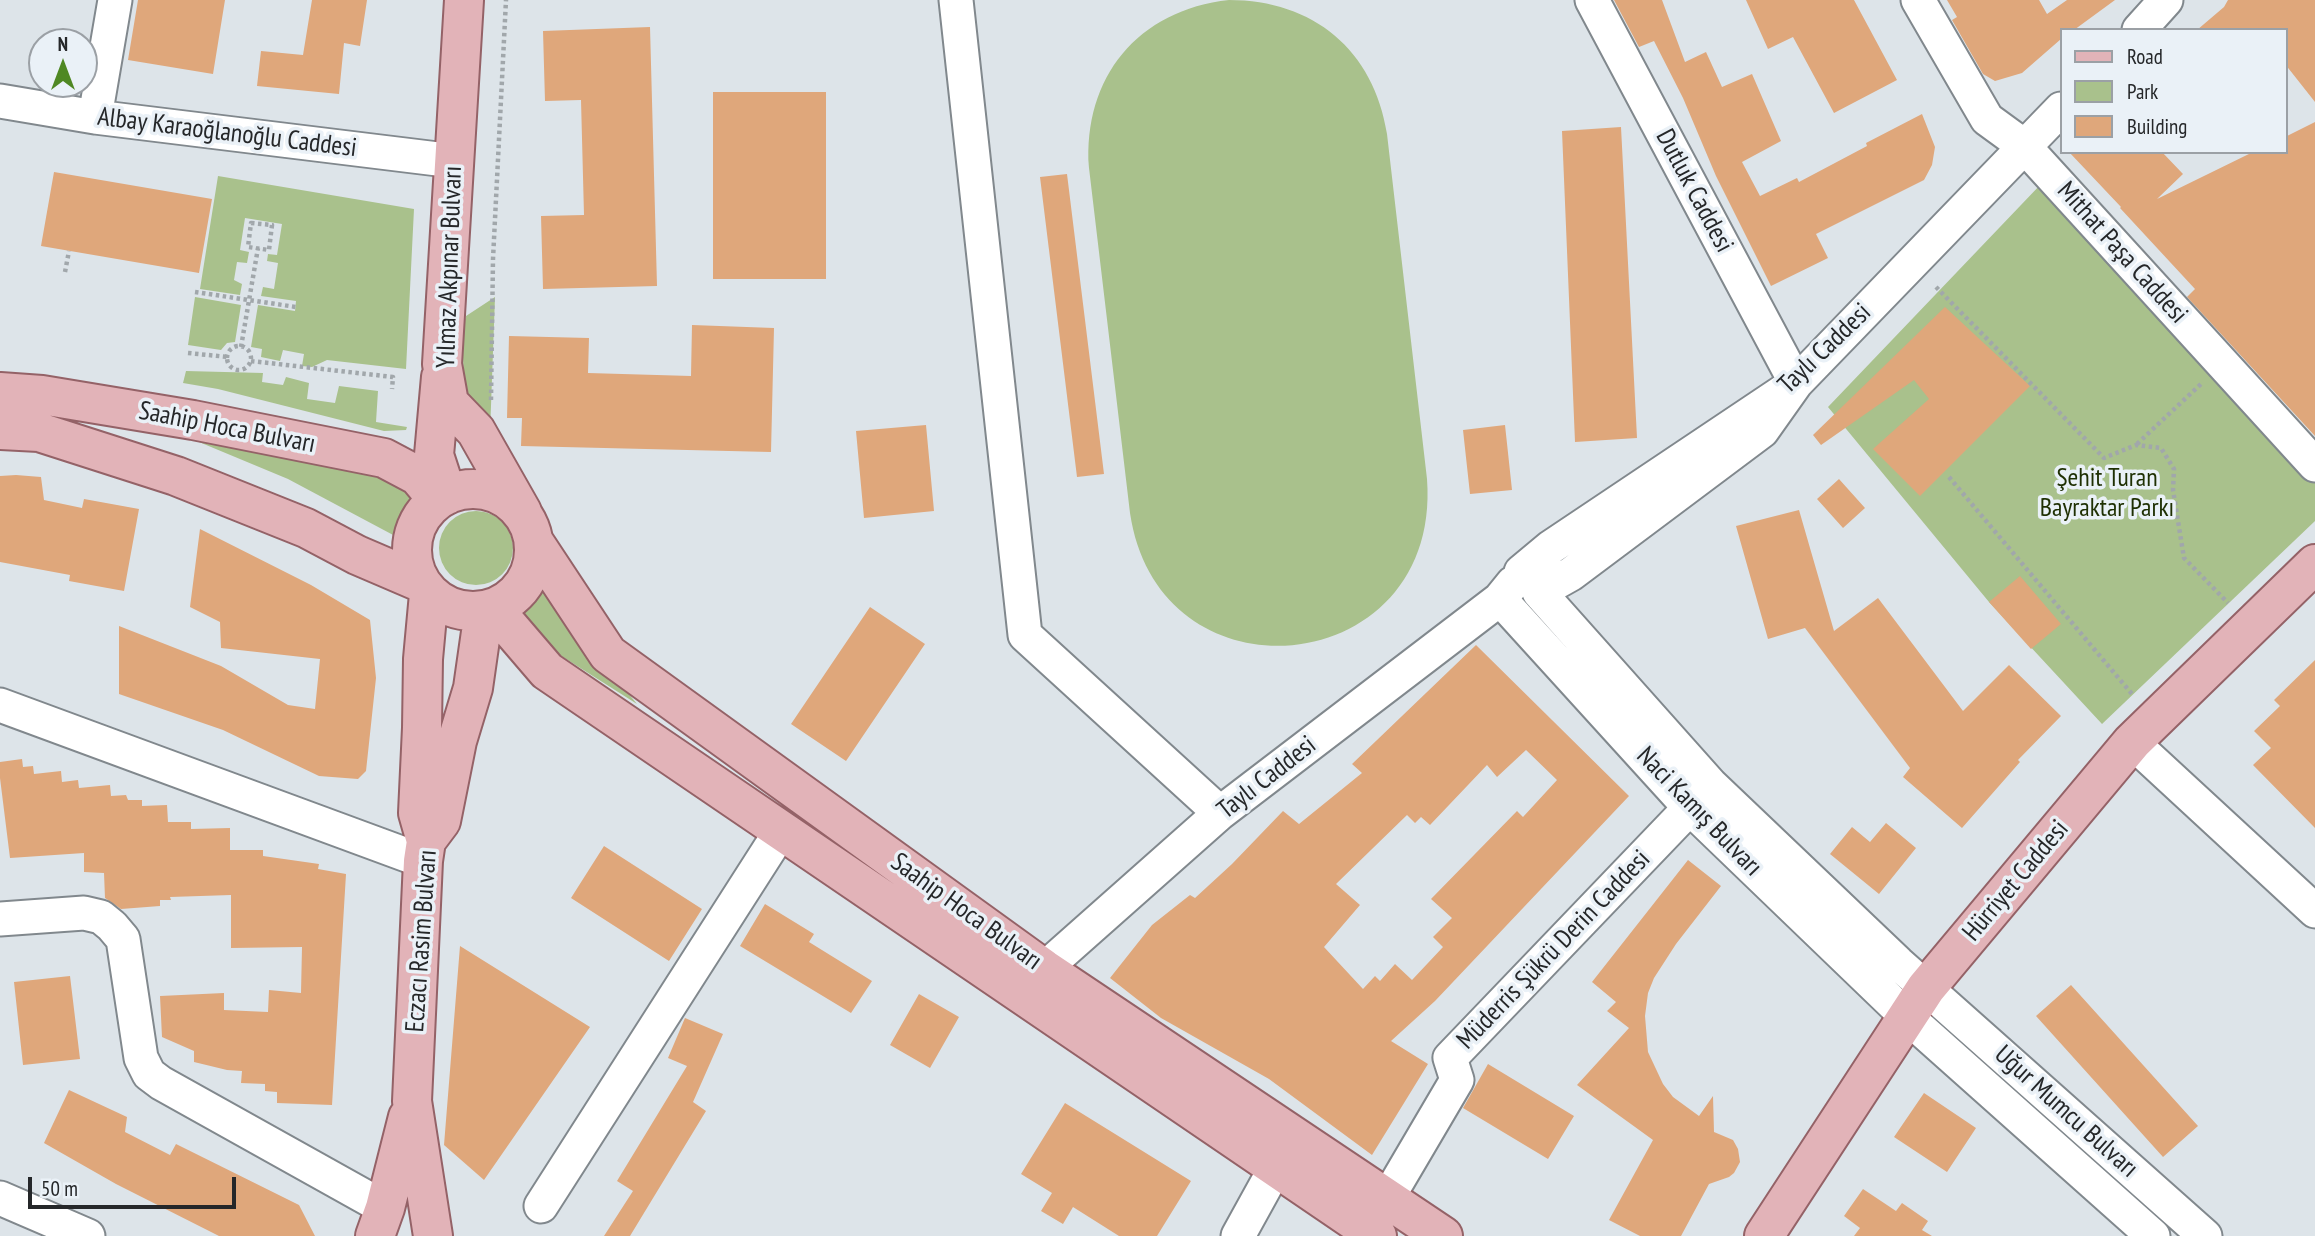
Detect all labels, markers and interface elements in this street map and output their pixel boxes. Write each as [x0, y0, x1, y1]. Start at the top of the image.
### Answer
north arrow [28, 28, 98, 98]
legend [2060, 28, 2287, 154]
text: N [58, 32, 68, 56]
text: Road [2127, 43, 2163, 70]
text: Park [2127, 78, 2158, 105]
street label: Albay Karaoğlanoğlu Caddesi [96, 102, 358, 164]
text: Building [2127, 113, 2187, 140]
street label: Dutluk Caddesi [1649, 124, 1739, 258]
street label: Yılmaz Akpınar Bulvarı [431, 165, 469, 369]
street label: Mithat Paşa Caddesi [2050, 176, 2194, 330]
street label: Taylı Caddesi [1772, 297, 1878, 401]
street label: Saahip Hoca Bulvarı [136, 396, 318, 460]
park label: Şehit Turan Bayraktar Parkı [2040, 463, 2174, 524]
street label: Taylı Caddesi [1212, 730, 1322, 826]
street label: Naci Kamış Bulvarı [1630, 741, 1768, 883]
street label: Hürriyet Caddesi [1957, 814, 2075, 948]
street label: Müderris Şükrü Derin Caddesi [1451, 844, 1657, 1056]
street label: Saahip Hoca Bulvarı [884, 847, 1048, 977]
street label: Eczacı Rasim Bulvarı [400, 849, 444, 1033]
street label: Uğur Mumcu Bulvarı [1988, 1039, 2144, 1185]
scale bar [32, 1162, 240, 1206]
text: 50 m [41, 1175, 78, 1202]

